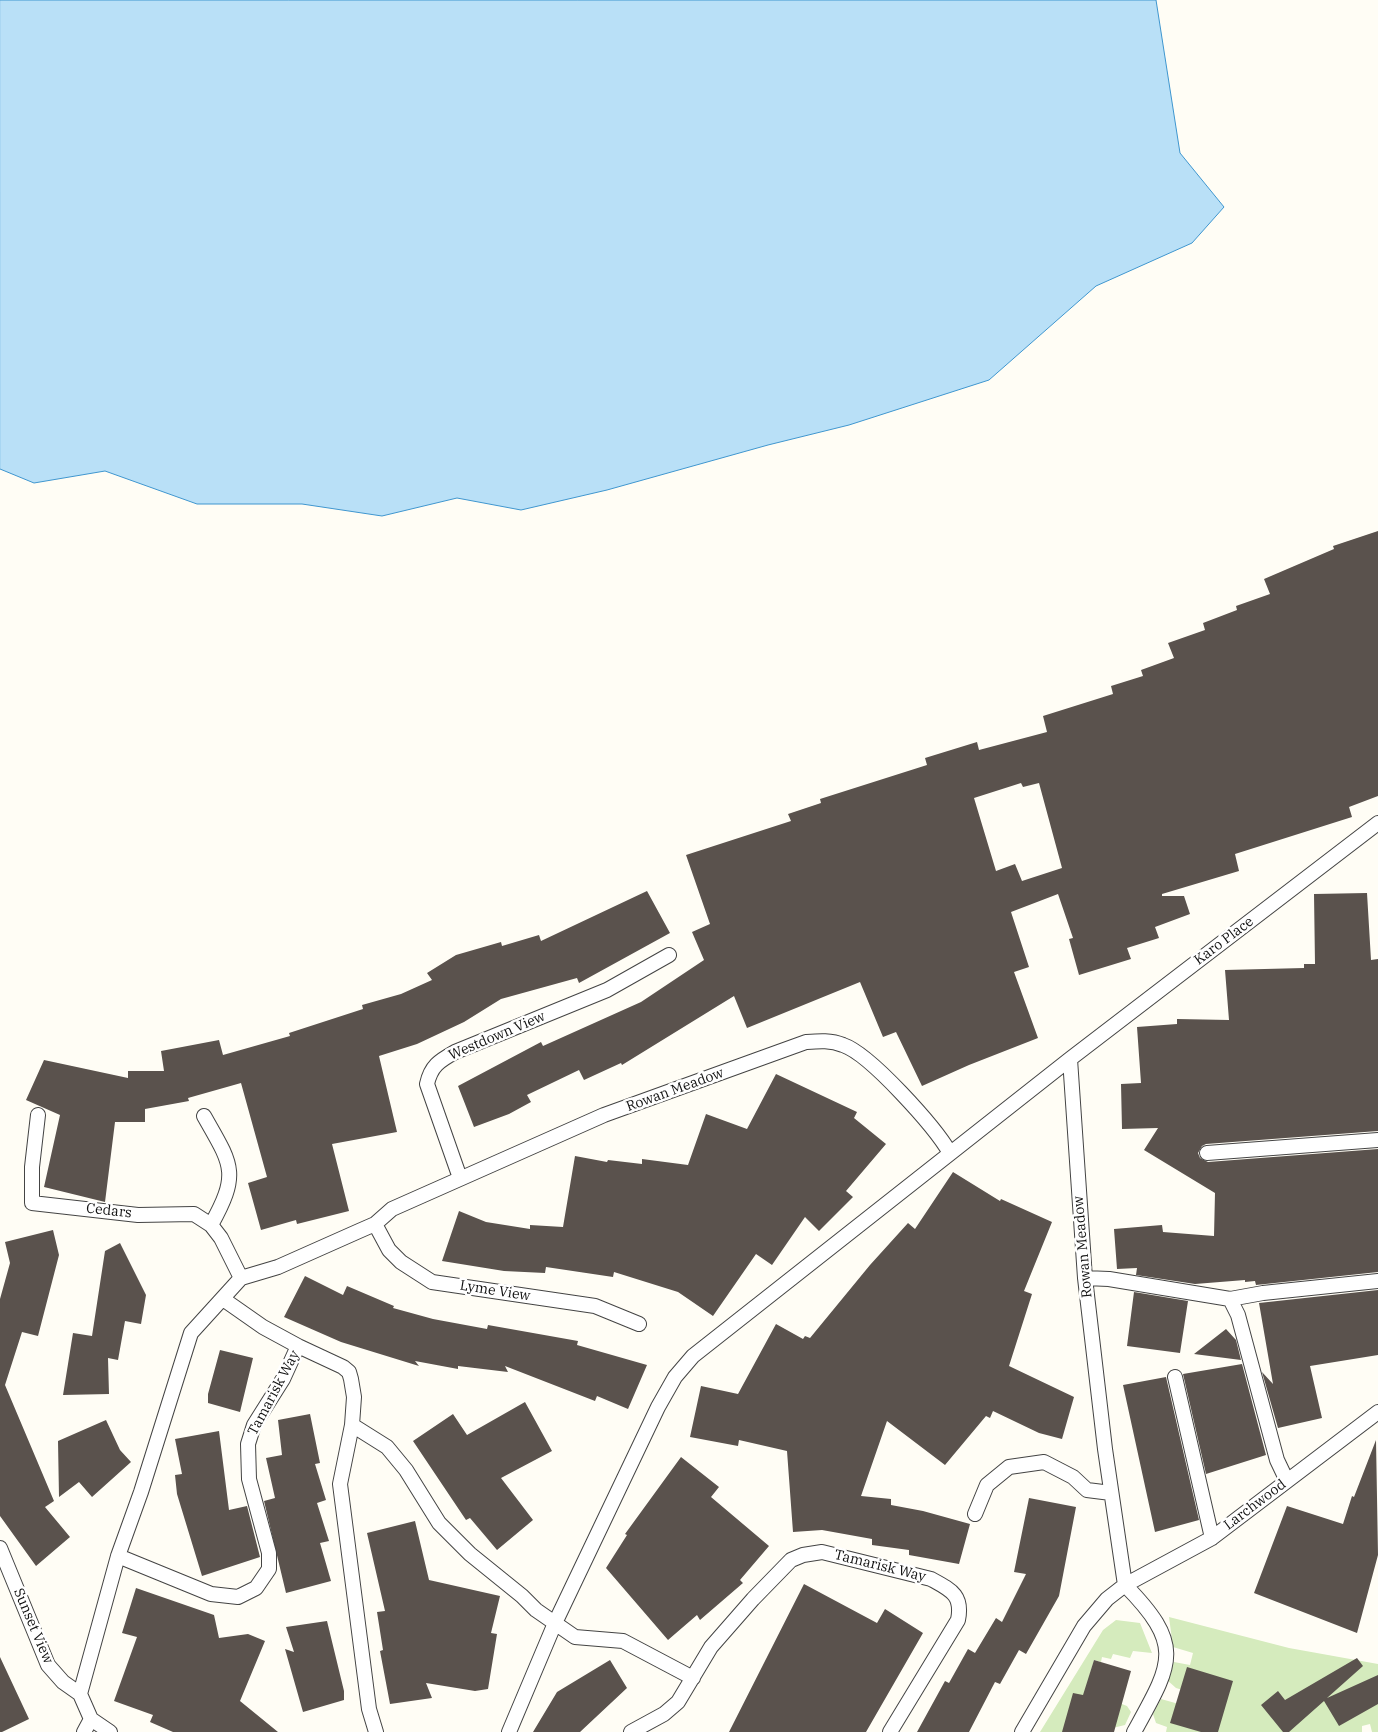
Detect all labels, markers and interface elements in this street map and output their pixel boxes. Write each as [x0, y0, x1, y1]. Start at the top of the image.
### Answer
street label: Karo Place [1191, 913, 1257, 969]
street label: Westdown View [446, 1008, 548, 1064]
street label: Rowan Meadow [624, 1065, 726, 1115]
street label: Rowan Meadow [1070, 1195, 1096, 1299]
street label: Cedars [85, 1200, 133, 1222]
street label: Lyme View [458, 1277, 532, 1305]
street label: Tamarisk Way [245, 1348, 303, 1438]
street label: Larchwood [1221, 1476, 1289, 1534]
street label: Tamarisk Way [832, 1547, 928, 1585]
street label: Sunset View [10, 1586, 56, 1666]

